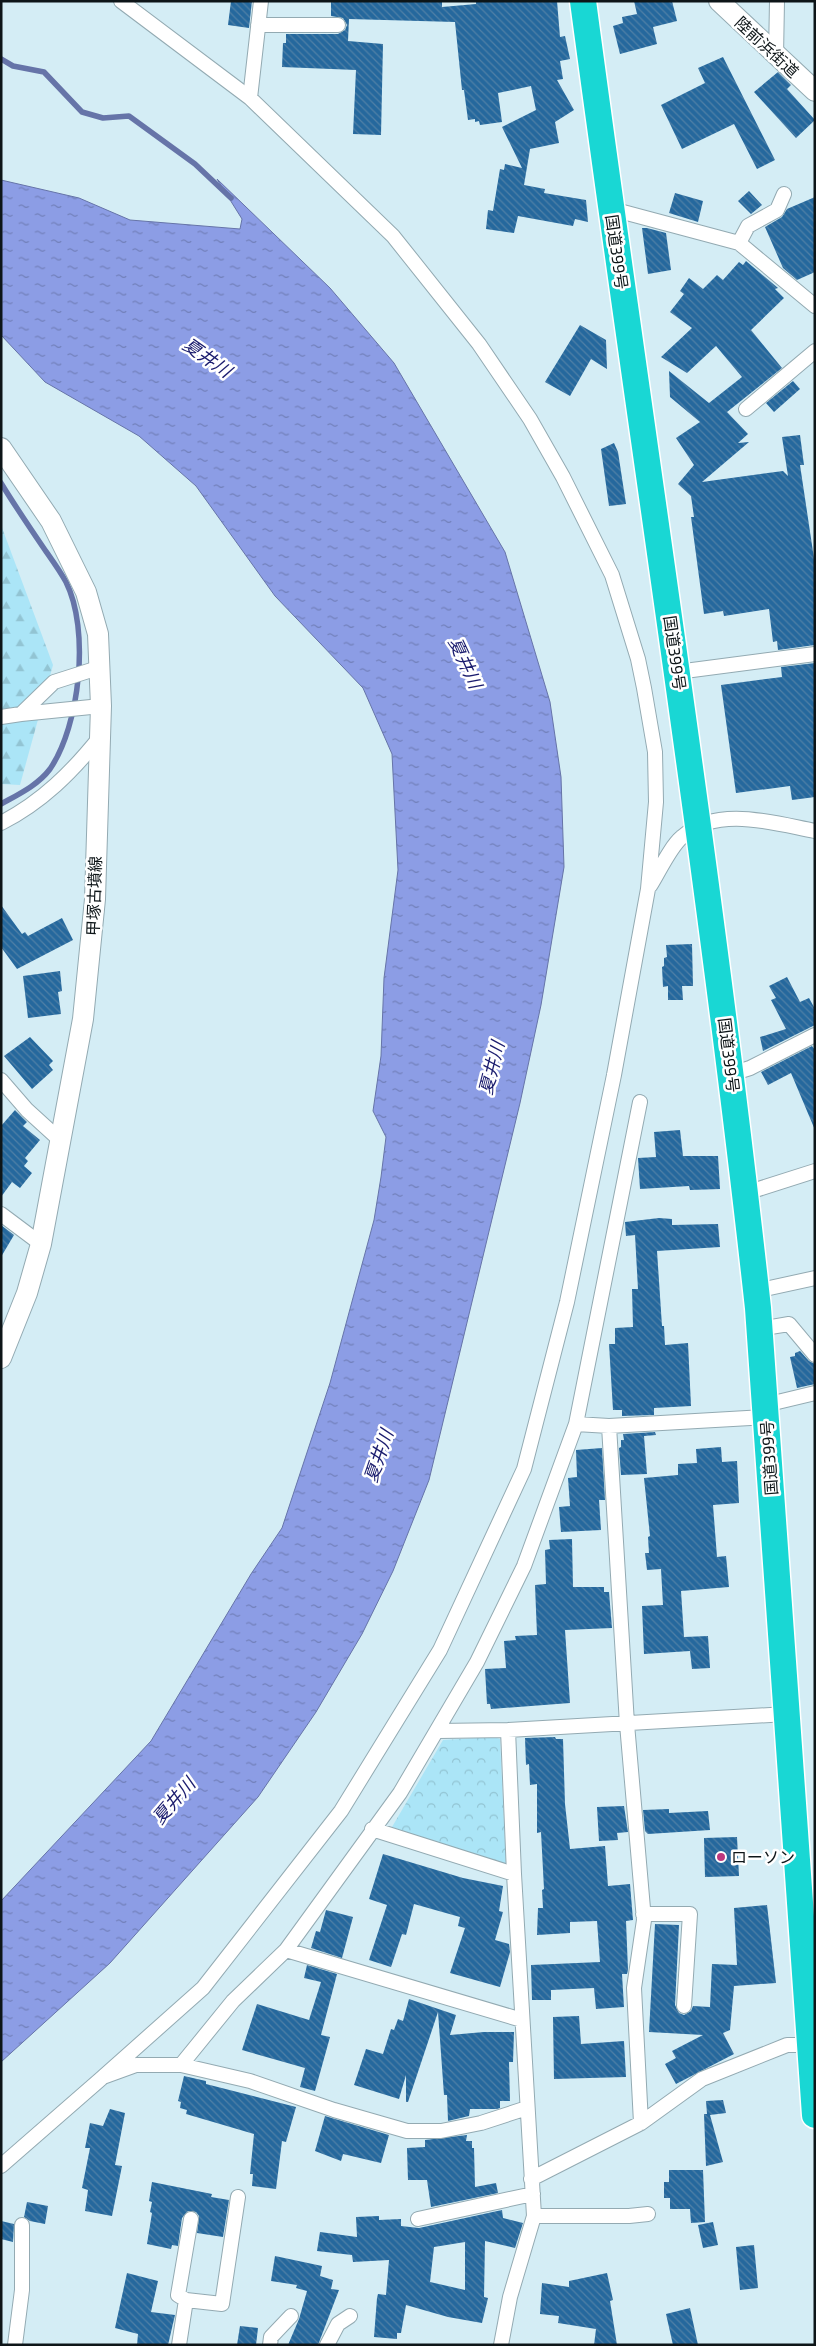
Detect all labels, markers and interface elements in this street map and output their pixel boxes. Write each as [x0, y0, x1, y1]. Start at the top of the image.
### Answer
street label: 陸前浜街道 [732, 12, 803, 81]
street label: 国道399号 [603, 213, 632, 290]
water label: 夏井川 [179, 333, 238, 383]
street label: 国道399号 [661, 614, 690, 691]
water label: 夏井川 [445, 633, 488, 694]
street label: 甲塚古墳線 [83, 856, 104, 936]
street label: 国道399号 [715, 1016, 744, 1093]
water label: 夏井川 [474, 1037, 509, 1097]
street label: 国道399号 [756, 1420, 781, 1496]
water label: 夏井川 [359, 1425, 398, 1485]
water label: 夏井川 [147, 1771, 201, 1828]
place label: ローソン [731, 1847, 795, 1866]
marker: ローソン [715, 1851, 727, 1863]

